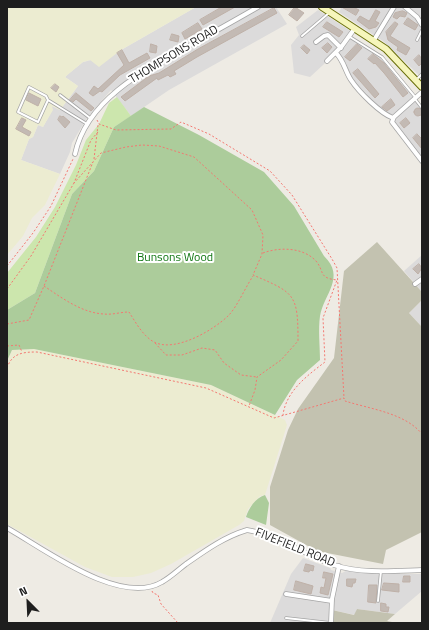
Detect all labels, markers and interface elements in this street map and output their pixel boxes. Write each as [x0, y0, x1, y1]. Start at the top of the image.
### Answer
street label: THOMPSONS ROAD [127, 23, 221, 87]
park label: Bunsons Wood [137, 251, 213, 265]
street label: FIVEFIELD ROAD [253, 525, 337, 571]
north arrow [8, 582, 48, 622]
text: N [16, 582, 30, 600]

